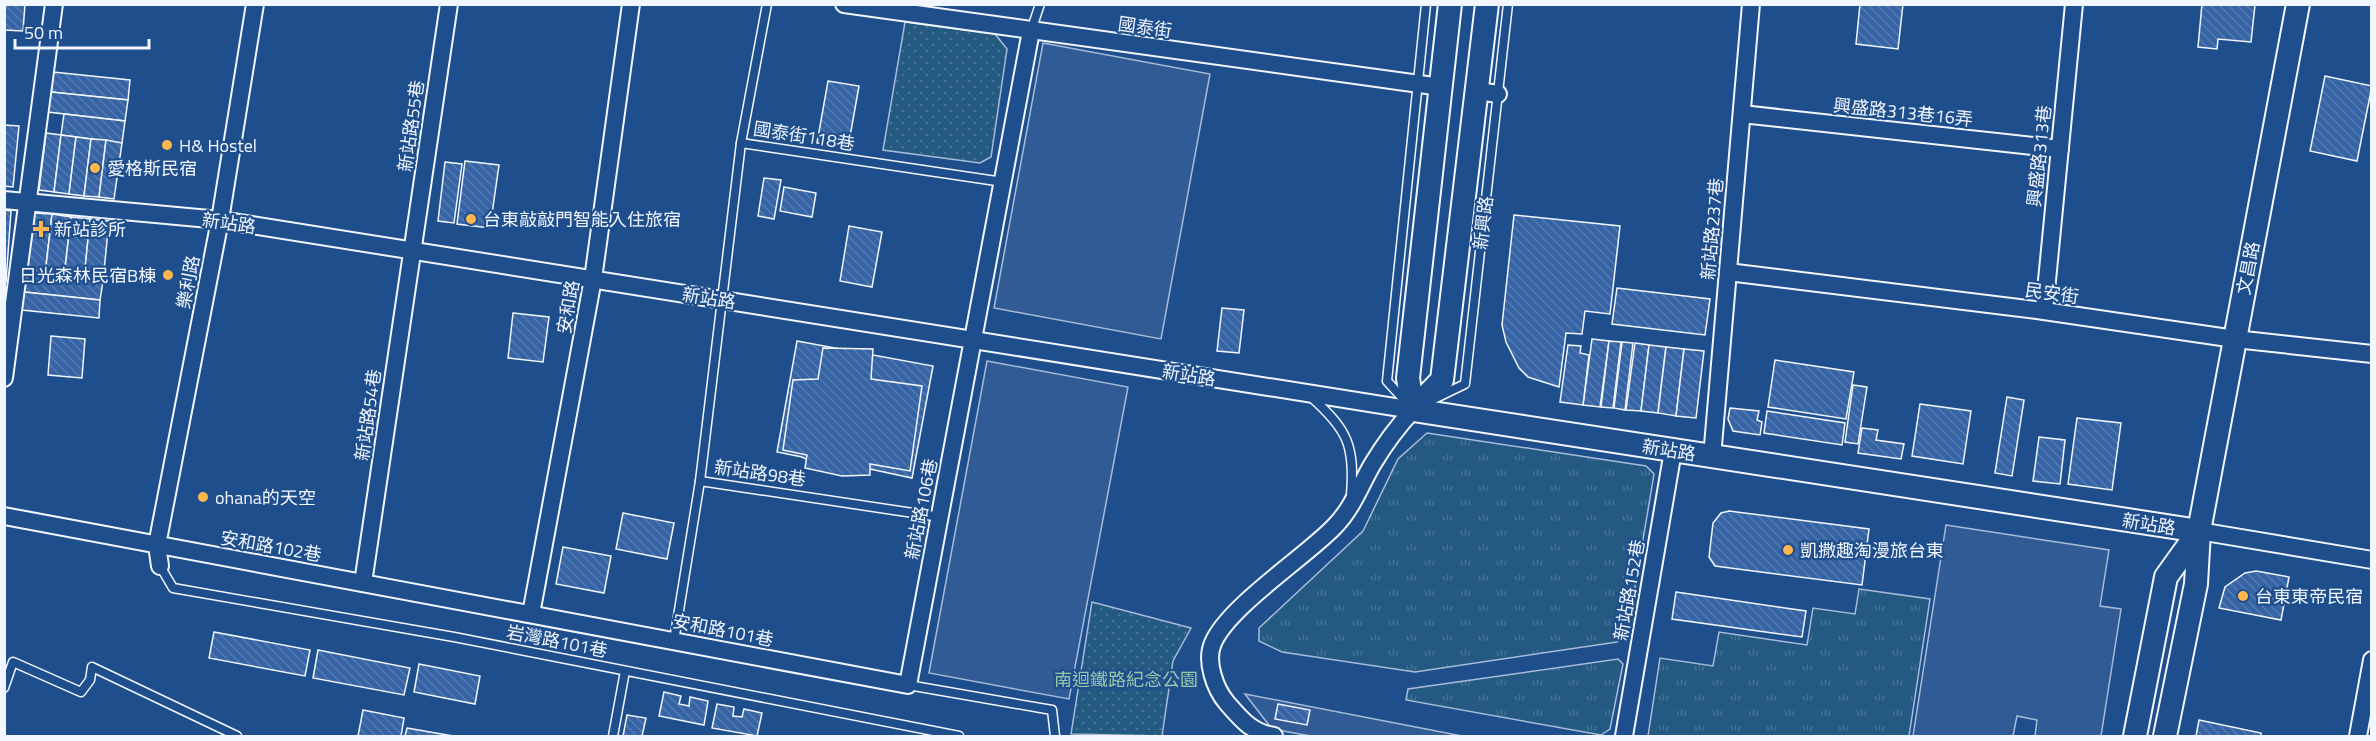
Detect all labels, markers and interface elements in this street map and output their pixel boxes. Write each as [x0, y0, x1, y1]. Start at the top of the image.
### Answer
street label: 國泰街 [1116, 10, 1174, 44]
scale bar [15, 12, 148, 50]
text: 50 m [24, 19, 63, 46]
street label: 新站路55巷 [391, 78, 431, 174]
street label: 興盛路313巷16弄 [1832, 91, 1974, 133]
street label: 興盛路313巷 [2020, 104, 2058, 208]
street label: 國泰街118巷 [751, 115, 857, 157]
place label: H& Hostel [179, 132, 257, 159]
marker: H& Hostel [160, 138, 174, 152]
place label: 愛格斯民宿 [107, 155, 197, 182]
marker: 愛格斯民宿 [88, 161, 102, 175]
street label: 新站路237巷 [1694, 177, 1730, 281]
street label: 新興路 [1466, 195, 1500, 251]
street label: 新站路 [200, 206, 258, 240]
place label: 台東敲敲門智能入住旅宿 [483, 206, 681, 233]
marker: 台東敲敲門智能入住旅宿 [464, 212, 478, 226]
place label: 新站診所 [54, 216, 126, 243]
marker: 新站診所 [32, 220, 50, 238]
street label: 文昌路 [2230, 239, 2266, 297]
street label: 樂利路 [170, 253, 206, 311]
place label: 日光森林民宿B棟 [19, 262, 156, 289]
marker: 日光森林民宿B棟 [161, 268, 175, 282]
street label: 民安街 [2023, 276, 2081, 310]
street label: 安和路 [550, 278, 586, 336]
street label: 新站路 [680, 280, 738, 316]
street label: 新站路 [1160, 357, 1218, 393]
street label: 新站路54巷 [348, 367, 388, 463]
street label: 新站路 [1640, 432, 1698, 468]
street label: 新站路98巷 [712, 453, 808, 493]
street label: 新站路106巷 [898, 456, 944, 562]
place label: ohana的天空 [215, 484, 316, 511]
marker: ohana的天空 [196, 490, 210, 504]
street label: 新站路 [2120, 506, 2178, 542]
street label: 安和路102巷 [218, 524, 324, 568]
street label: 新站路152巷 [1607, 537, 1651, 643]
place label: 凱撒趣淘漫旅台東 [1800, 537, 1944, 564]
marker: 凱撒趣淘漫旅台東 [1781, 543, 1795, 557]
place label: 台東東帝民宿 [2255, 583, 2363, 610]
marker: 台東東帝民宿 [2236, 589, 2250, 603]
street label: 安和路101巷 [670, 607, 776, 653]
street label: 岩灣路101巷 [504, 618, 610, 664]
park label: 南迴鐵路紀念公園 [1054, 666, 1198, 693]

